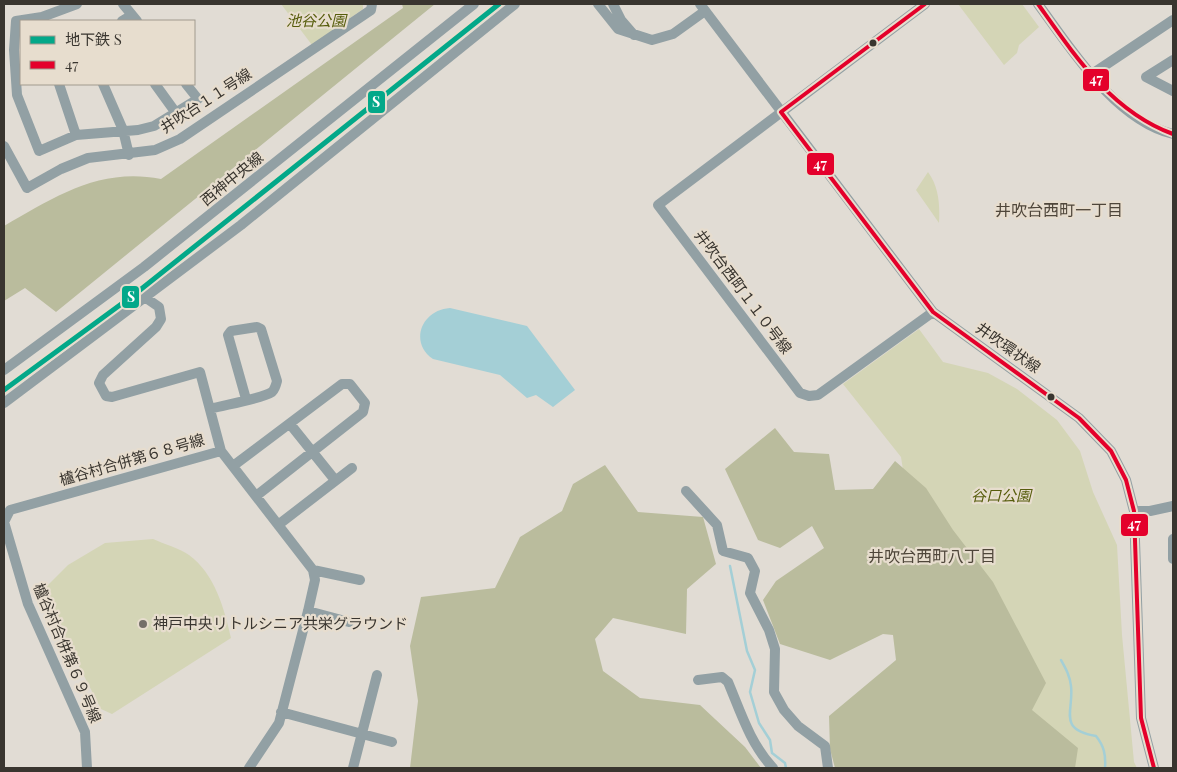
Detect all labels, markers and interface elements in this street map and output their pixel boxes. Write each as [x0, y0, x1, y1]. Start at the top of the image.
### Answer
park label: 池谷公園 [286, 10, 348, 30]
legend [20, 20, 195, 85]
text: 地下鉄 S [65, 29, 122, 49]
unlabelled marker [868, 38, 878, 48]
text: 47 [65, 54, 78, 74]
street label: 井吹台１１号線 [156, 63, 255, 137]
line badge: 47 [1082, 68, 1110, 92]
text: 47 [1089, 69, 1103, 88]
line badge: S [367, 90, 386, 114]
text: S [372, 92, 380, 111]
street label: 西神中央線 [196, 147, 267, 210]
line badge: 47 [806, 152, 835, 176]
text: 47 [813, 154, 827, 173]
district label: 井吹台西町一丁目 [995, 199, 1123, 220]
street label: 井吹台西町１１０号線 [691, 225, 797, 357]
line badge: S [121, 285, 140, 309]
text: S [127, 287, 135, 306]
street label: 井吹環状線 [972, 317, 1045, 377]
unlabelled marker [1046, 392, 1056, 402]
street label: 櫨谷村合併第６８号線 [57, 429, 207, 489]
park label: 谷口公園 [971, 485, 1033, 505]
line badge: 47 [1120, 513, 1149, 537]
text: 47 [1127, 514, 1141, 533]
district label: 井吹台西町八丁目 [868, 545, 996, 566]
street label: 櫨谷村合併第６９号線 [29, 580, 106, 726]
place label: 神戸中央リトルシニア共栄グラウンド [153, 613, 408, 633]
marker: 神戸中央リトルシニア共栄グラウンド [137, 618, 149, 630]

